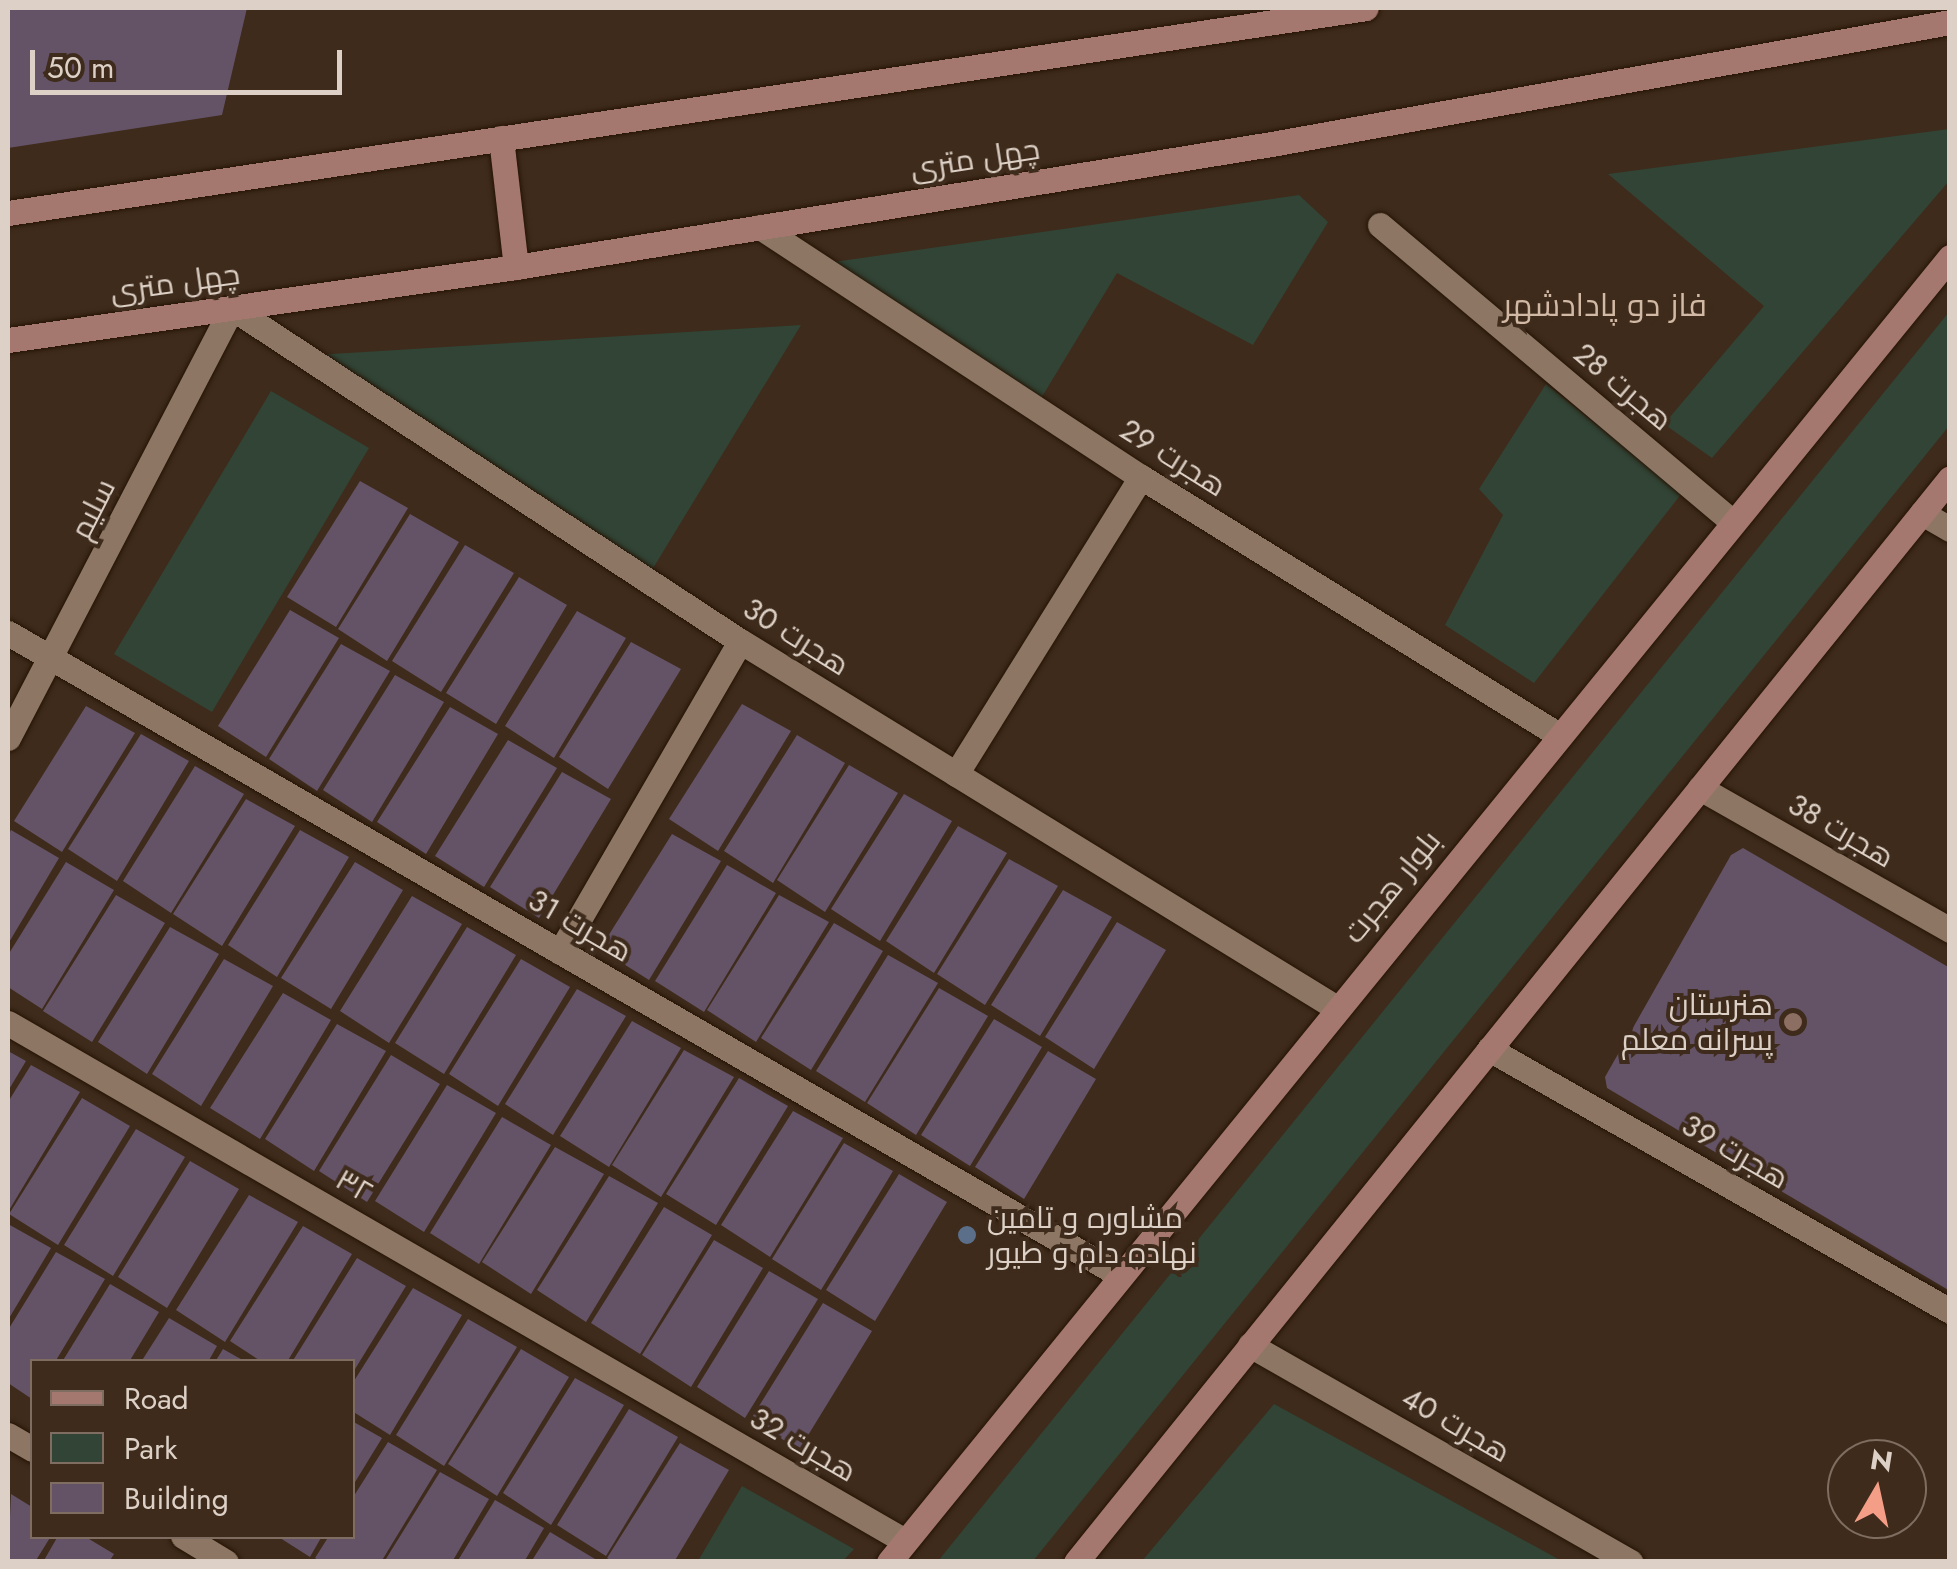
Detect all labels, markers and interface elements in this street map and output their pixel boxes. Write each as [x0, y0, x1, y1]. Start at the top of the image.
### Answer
scale bar [35, 30, 348, 92]
text: 50 m [47, 46, 114, 89]
street label: چهل متری [908, 131, 1042, 187]
street label: چهل متری [108, 256, 242, 310]
district label: فاز دو پادادشهر [1503, 286, 1707, 324]
street label: هجرت 28 [1567, 336, 1679, 438]
street label: هجرت 29 [1113, 411, 1233, 505]
street label: سلیم [63, 473, 123, 545]
street label: هجرت 30 [736, 590, 856, 684]
street label: هجرت 38 [1782, 786, 1900, 876]
street label: بلوار هجرت [1336, 824, 1448, 950]
street label: هجرت 31 [522, 882, 638, 970]
place label: هنرستان پسرانه معلم [1621, 987, 1773, 1058]
marker: هنرستان پسرانه معلم [1782, 1011, 1804, 1033]
street label: هجرت 39 [1675, 1107, 1795, 1197]
street label: ۳۲ [329, 1161, 379, 1211]
place label: مشاوره و تامین نهاده دام و طیور [987, 1200, 1197, 1270]
marker: مشاوره و تامین نهاده دام و طیور [956, 1224, 978, 1246]
legend [30, 1359, 355, 1539]
text: Road [124, 1377, 189, 1420]
street label: هجرت 40 [1395, 1380, 1517, 1470]
street label: هجرت 32 [743, 1400, 863, 1490]
text: Park [124, 1427, 177, 1470]
north arrow [1827, 1439, 1927, 1539]
text: N [1867, 1439, 1896, 1483]
text: Building [124, 1477, 229, 1520]

